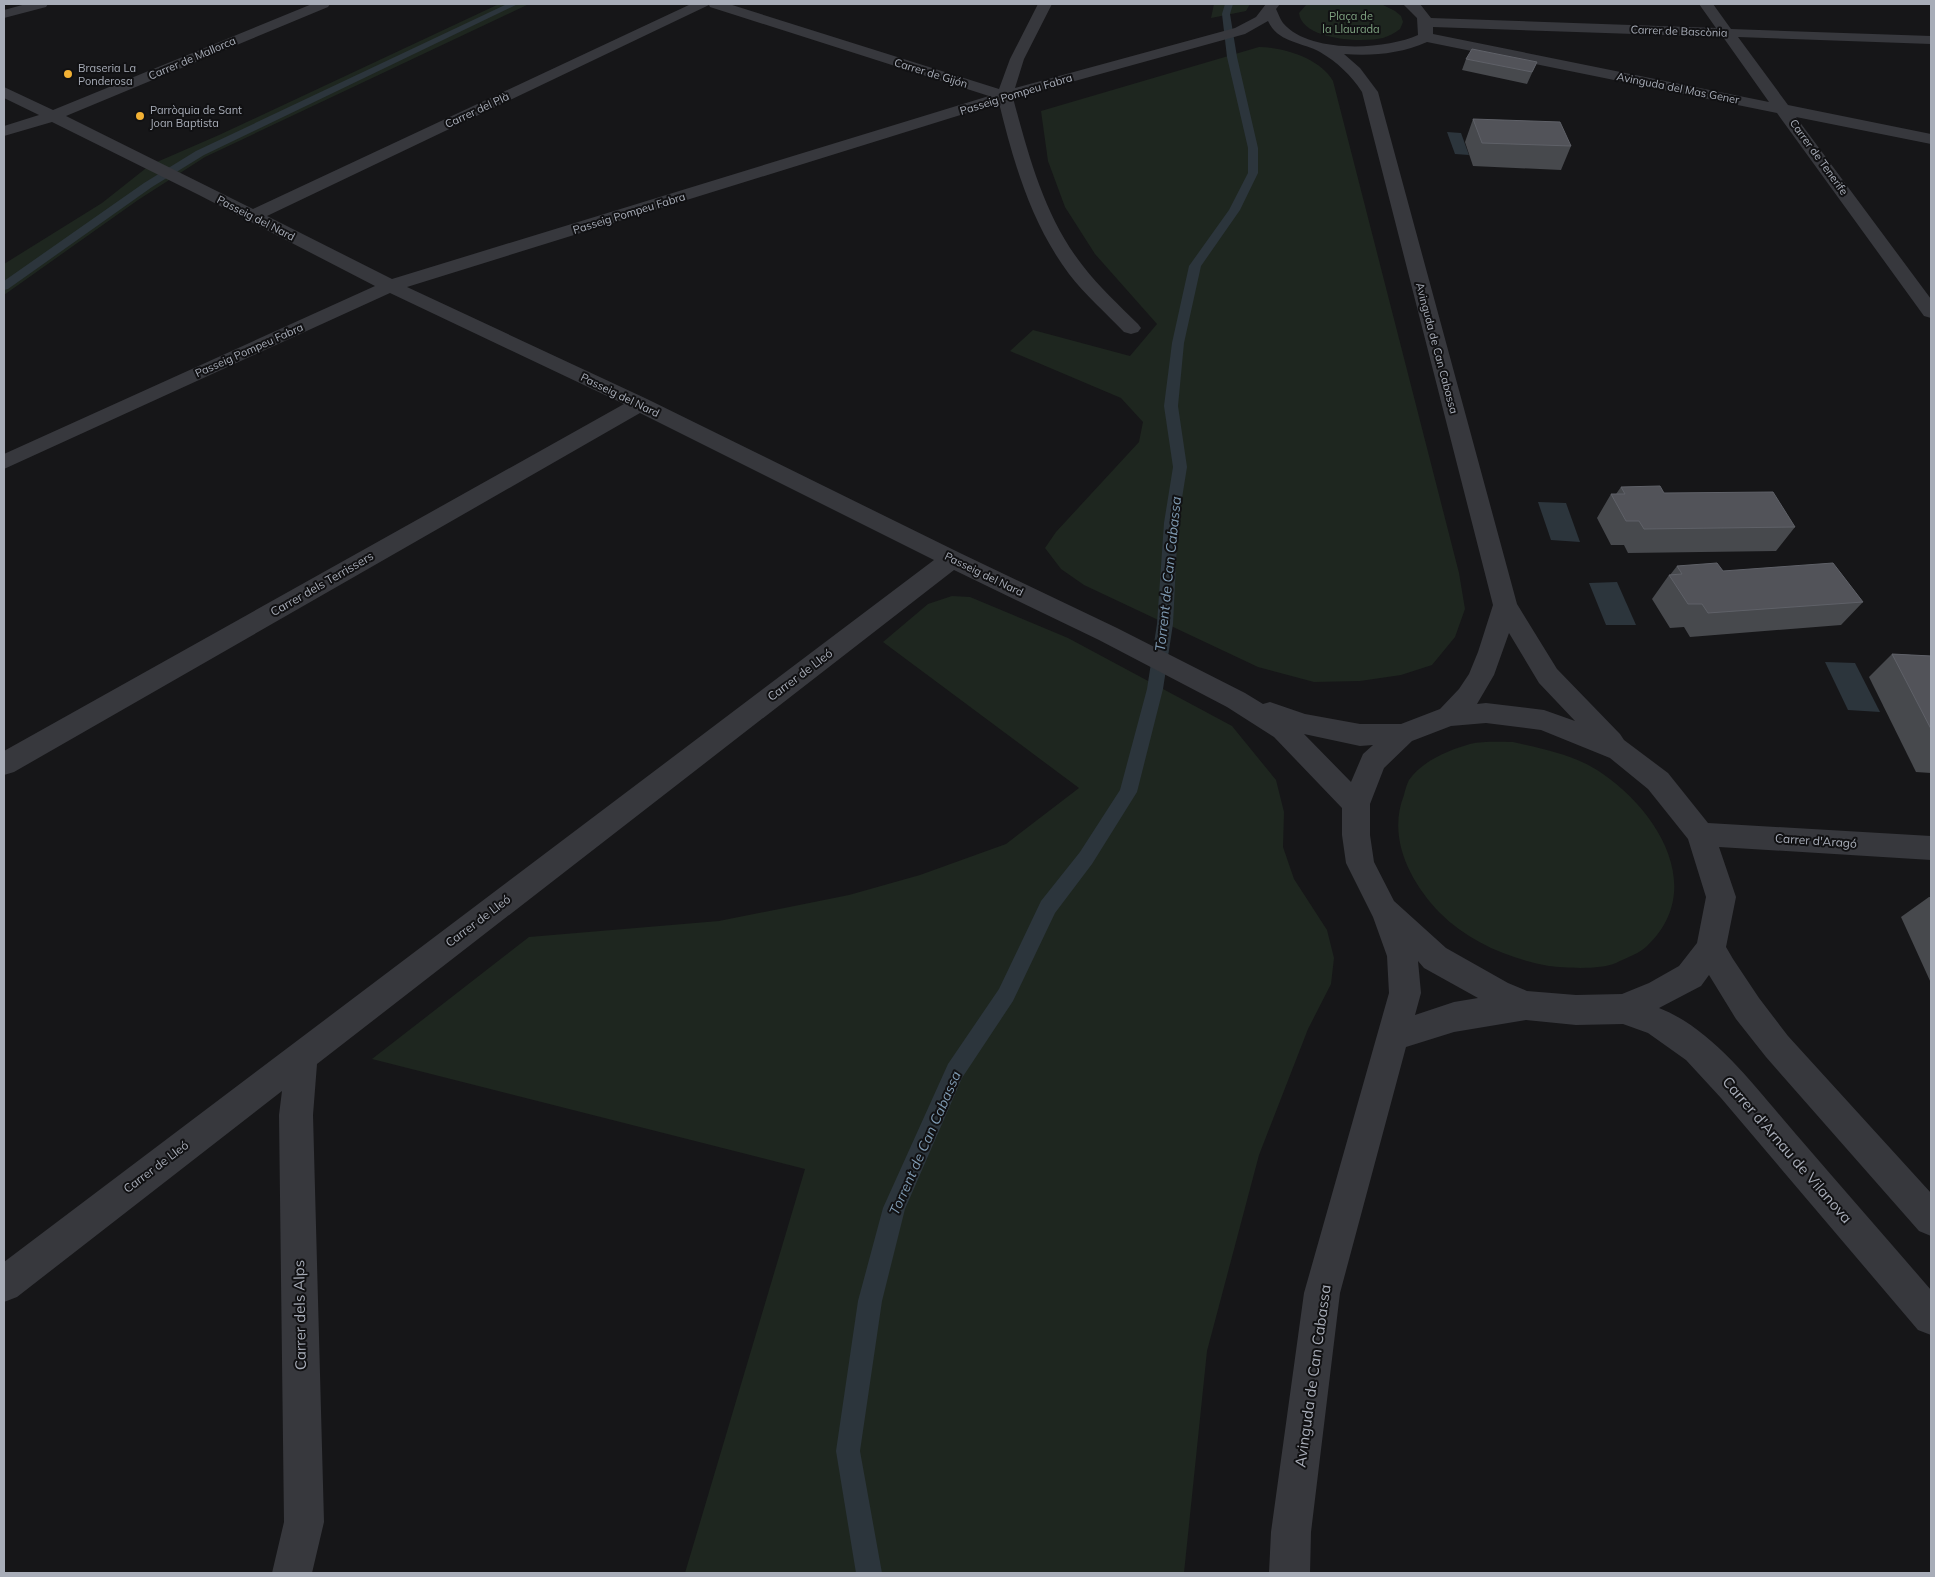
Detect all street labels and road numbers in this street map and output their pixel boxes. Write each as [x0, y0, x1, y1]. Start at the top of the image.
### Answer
street label: Carrer de Bascònia [1630, 22, 1728, 40]
street label: Carrer de Mallorca [146, 33, 238, 83]
street label: Carrer de Gijón [893, 55, 969, 91]
street label: Avinguda del Mas Gener [1615, 69, 1741, 107]
street label: Passeig Pompeu Fabra [958, 70, 1074, 118]
street label: Carrer del Plà [443, 89, 511, 131]
street label: Carrer de Tenerife [1787, 116, 1851, 198]
street label: Passeig Pompeu Fabra [571, 189, 687, 237]
street label: Passeig del Nard [215, 192, 297, 244]
street label: Avinguda de Can Cabassa [1413, 281, 1461, 415]
street label: Passeig Pompeu Fabra [193, 320, 305, 380]
street label: Passeig del Nard [578, 370, 662, 420]
street label: Carrer dels Terrissers [267, 548, 376, 619]
street label: Passeig del Nard [942, 549, 1026, 599]
street label: Carrer de Lleó [764, 645, 835, 704]
street label: Carrer d'Aragó [1775, 830, 1858, 851]
street label: Carrer de Lleó [442, 891, 513, 950]
street label: Carrer d'Arnau de Vilanova [1718, 1072, 1856, 1227]
street label: Carrer de Lleó [120, 1137, 191, 1196]
street label: Carrer dels Alps [289, 1260, 310, 1370]
street label: Avinguda de Can Cabassa [1290, 1283, 1335, 1468]

